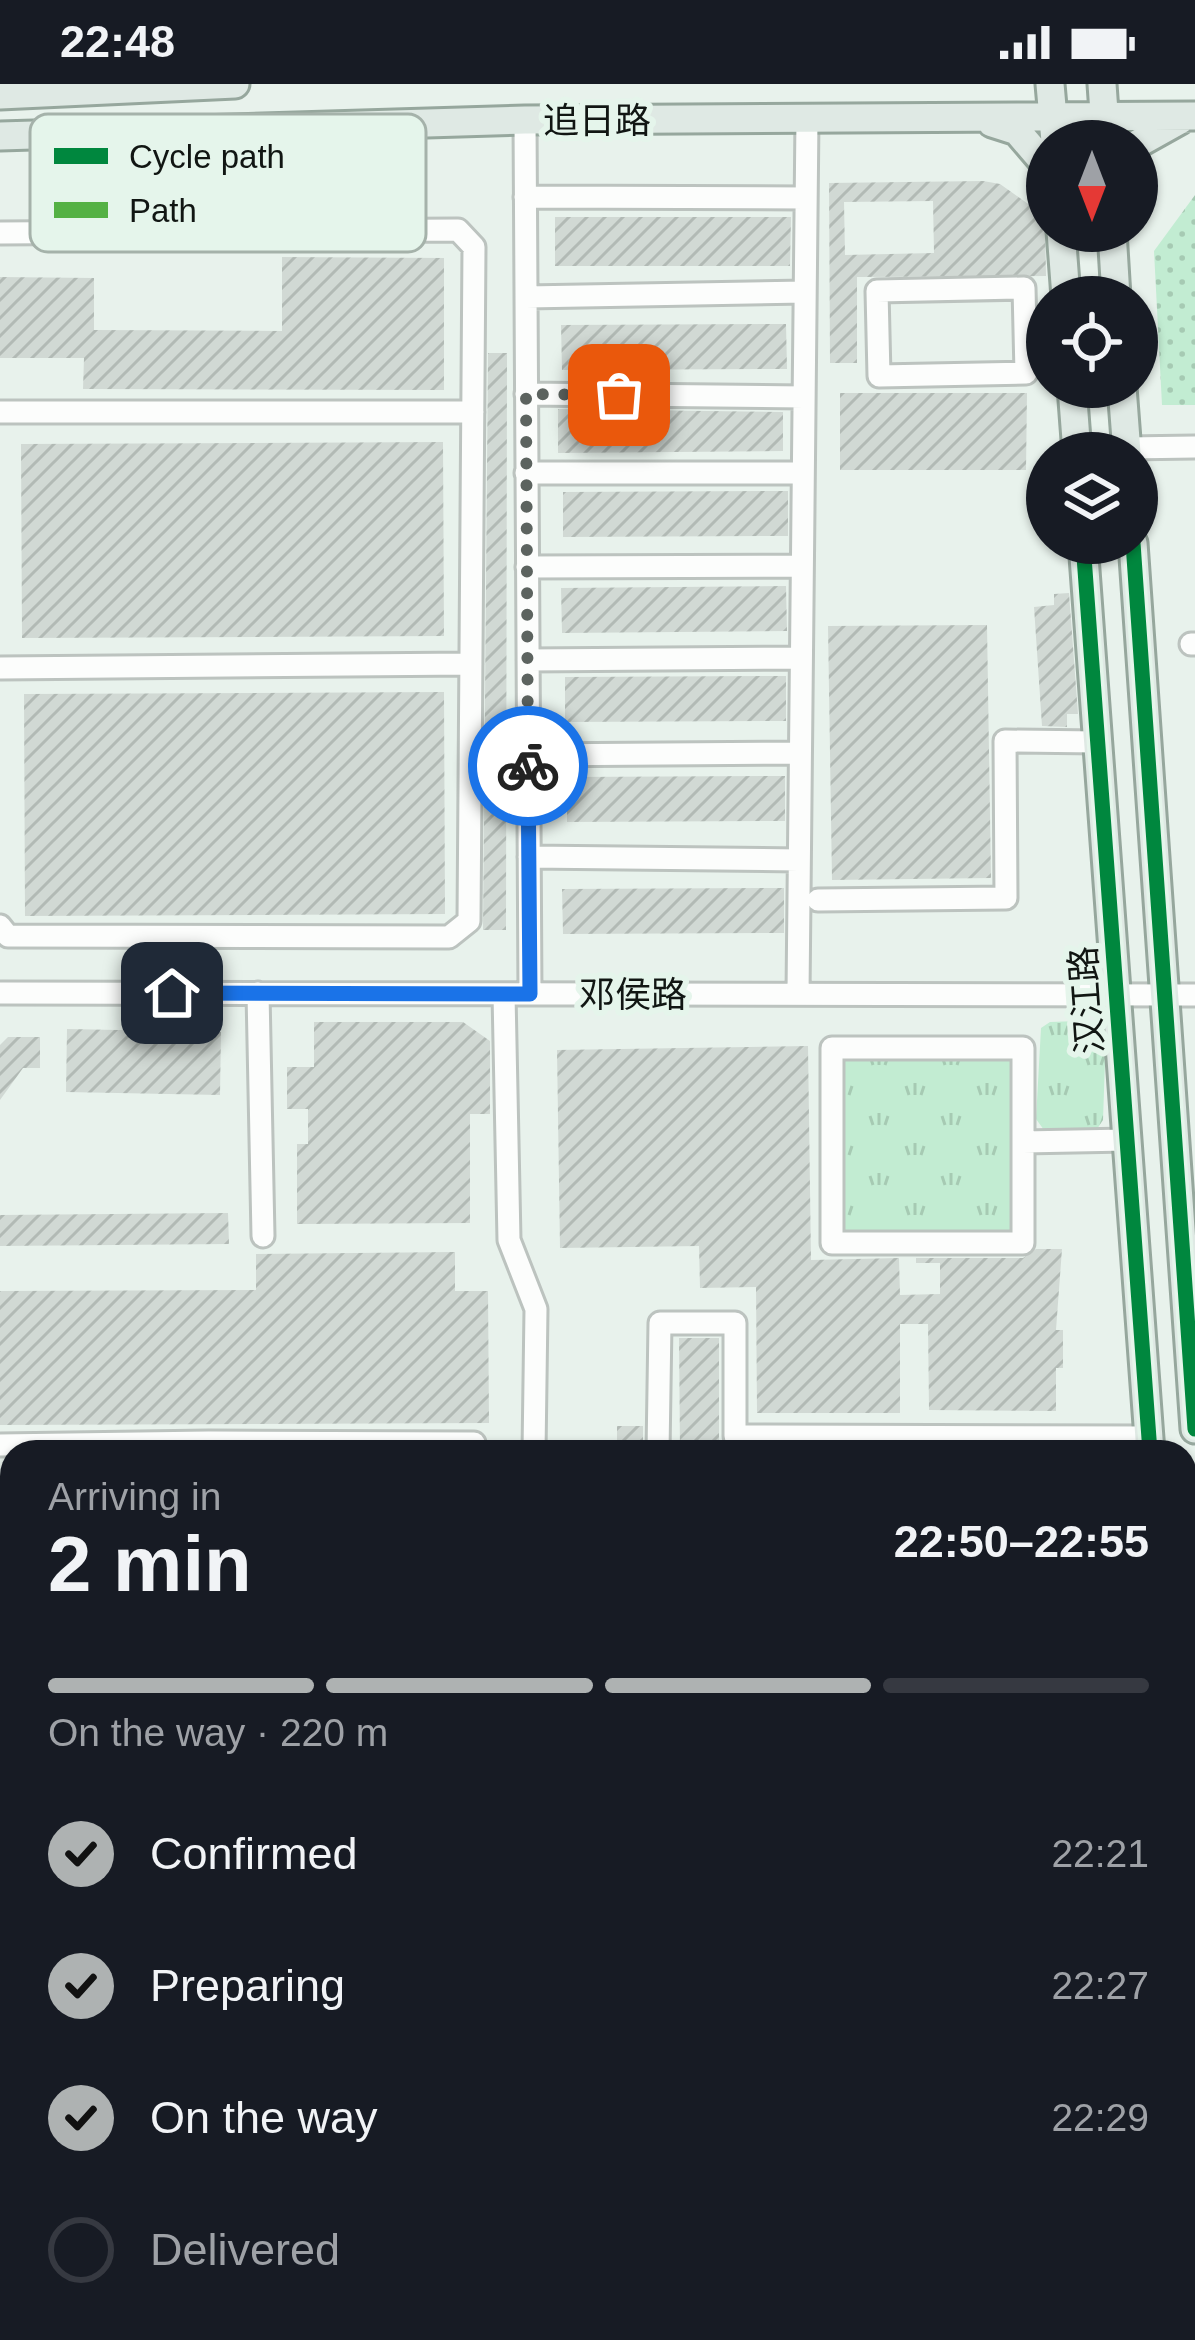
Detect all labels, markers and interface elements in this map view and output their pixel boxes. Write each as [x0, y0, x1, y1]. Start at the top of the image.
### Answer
text: 22:48 [60, 16, 175, 67]
street label: 追日路 [543, 100, 651, 141]
legend [30, 114, 426, 252]
north arrow [1026, 120, 1158, 252]
map controls [1026, 120, 1158, 564]
text: Cycle path [129, 138, 285, 175]
text: Path [129, 192, 197, 229]
button: locate [1026, 276, 1158, 408]
pin [568, 344, 670, 446]
icon: bag [586, 362, 652, 428]
button: layers [1026, 432, 1158, 564]
courier [468, 706, 588, 826]
icon: bike [495, 733, 561, 799]
pin [121, 942, 223, 1044]
street label: 汉江路 [1062, 945, 1111, 1055]
icon: home [139, 960, 205, 1026]
street label: 邓侯路 [579, 974, 687, 1015]
text: Arriving in [48, 1475, 221, 1518]
text: 22:50–22:55 [894, 1516, 1149, 1567]
text: 2 min [48, 1520, 252, 1608]
text: On the way · 220 m [48, 1711, 388, 1754]
icon: check [48, 1821, 114, 1887]
text: Confirmed [150, 1828, 358, 1879]
text: 22:21 [1051, 1832, 1149, 1875]
icon: check [48, 1953, 114, 2019]
text: Preparing [150, 1960, 345, 2011]
text: 22:27 [1051, 1964, 1149, 2007]
icon: check [48, 2085, 114, 2151]
text: On the way [150, 2092, 378, 2143]
text: 22:29 [1051, 2096, 1149, 2139]
text: Delivered [150, 2224, 340, 2275]

